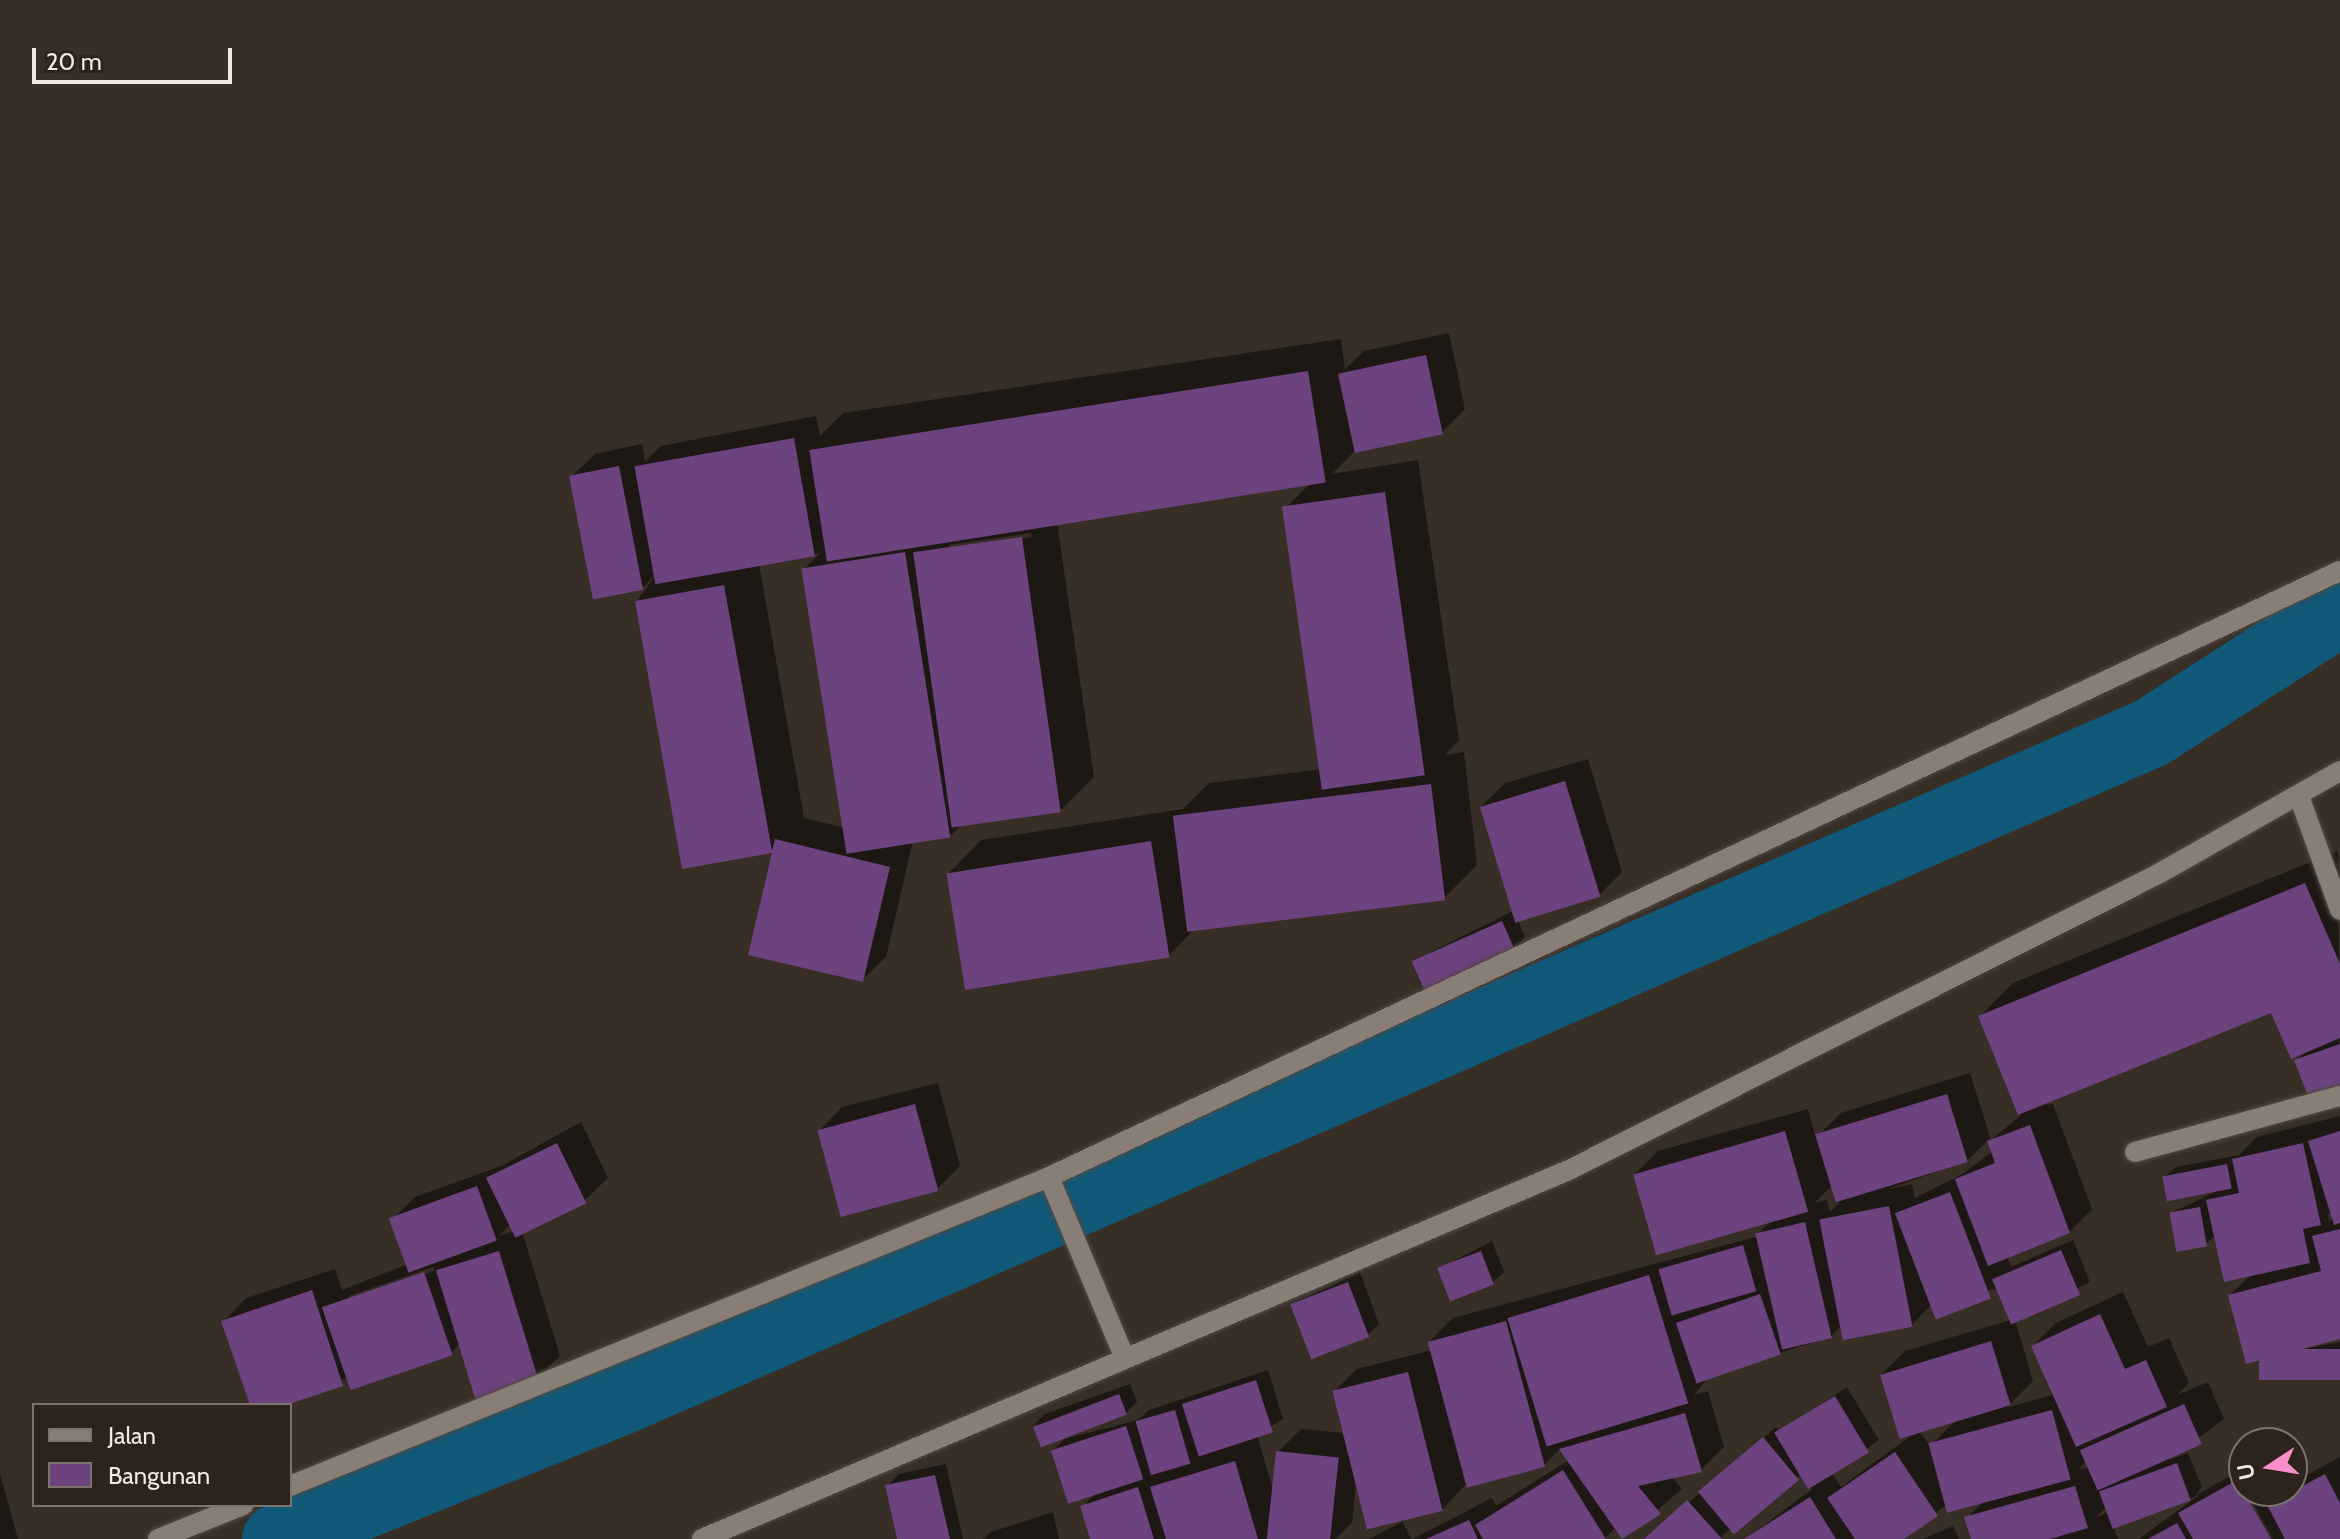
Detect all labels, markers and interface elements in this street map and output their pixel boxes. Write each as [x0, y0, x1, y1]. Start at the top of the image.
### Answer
scale bar [36, 32, 236, 82]
text: 20 m [46, 47, 102, 76]
legend [32, 1403, 292, 1507]
text: Jalan [108, 1421, 156, 1450]
north arrow [2228, 1427, 2308, 1507]
text: Bangunan [108, 1461, 210, 1490]
text: U [2231, 1461, 2261, 1482]

